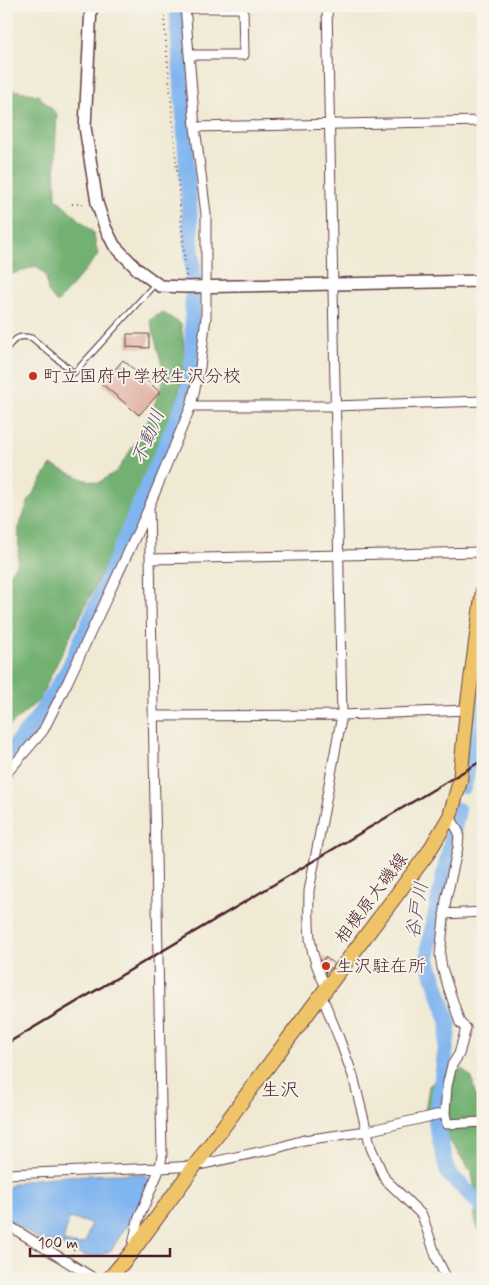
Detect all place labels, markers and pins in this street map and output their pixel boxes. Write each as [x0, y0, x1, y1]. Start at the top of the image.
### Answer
place label: 町立国府中学校生沢分校 [43, 365, 241, 389]
marker: 町立国府中学校生沢分校 [27, 370, 39, 382]
place label: 生沢駐在所 [336, 955, 426, 979]
marker: 生沢駐在所 [320, 960, 332, 972]

